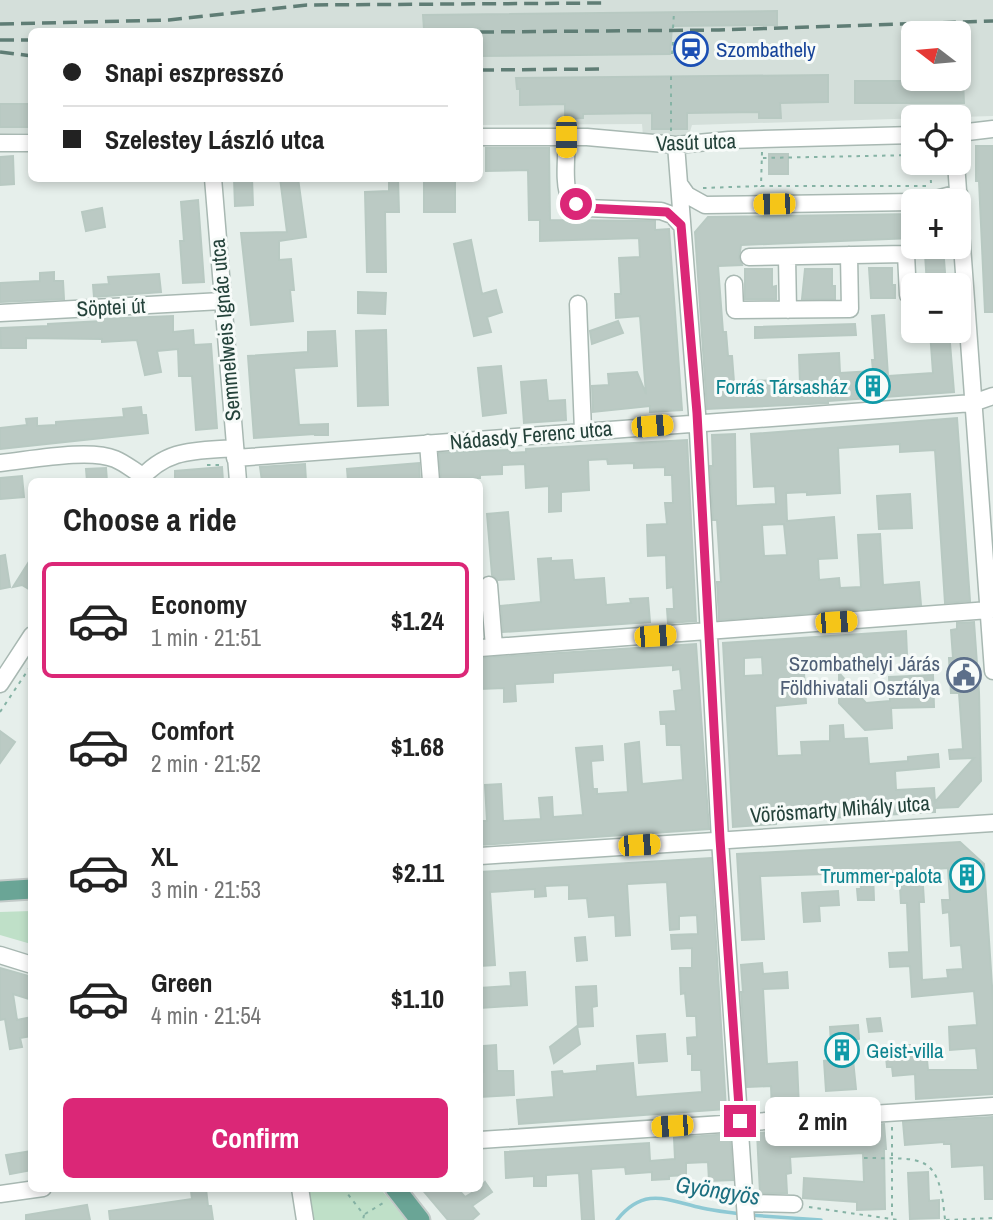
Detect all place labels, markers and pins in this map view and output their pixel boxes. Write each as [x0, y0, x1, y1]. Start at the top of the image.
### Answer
station icon: Szombathely [672, 30, 710, 68]
place label: Szombathely [716, 35, 816, 64]
building icon: Forrás Társasház [854, 367, 892, 405]
place label: Forrás Társasház [716, 372, 848, 401]
place label: Szombathelyi Járás Földhivatali Osztálya [780, 649, 940, 702]
public building icon: Szombathelyi Járás Földhivatali Osztálya [945, 656, 983, 694]
building icon: Trummer-palota [948, 856, 986, 894]
place label: Trummer-palota [820, 861, 942, 890]
building icon: Geist-villa [823, 1031, 861, 1069]
place label: Geist-villa [866, 1036, 944, 1065]

